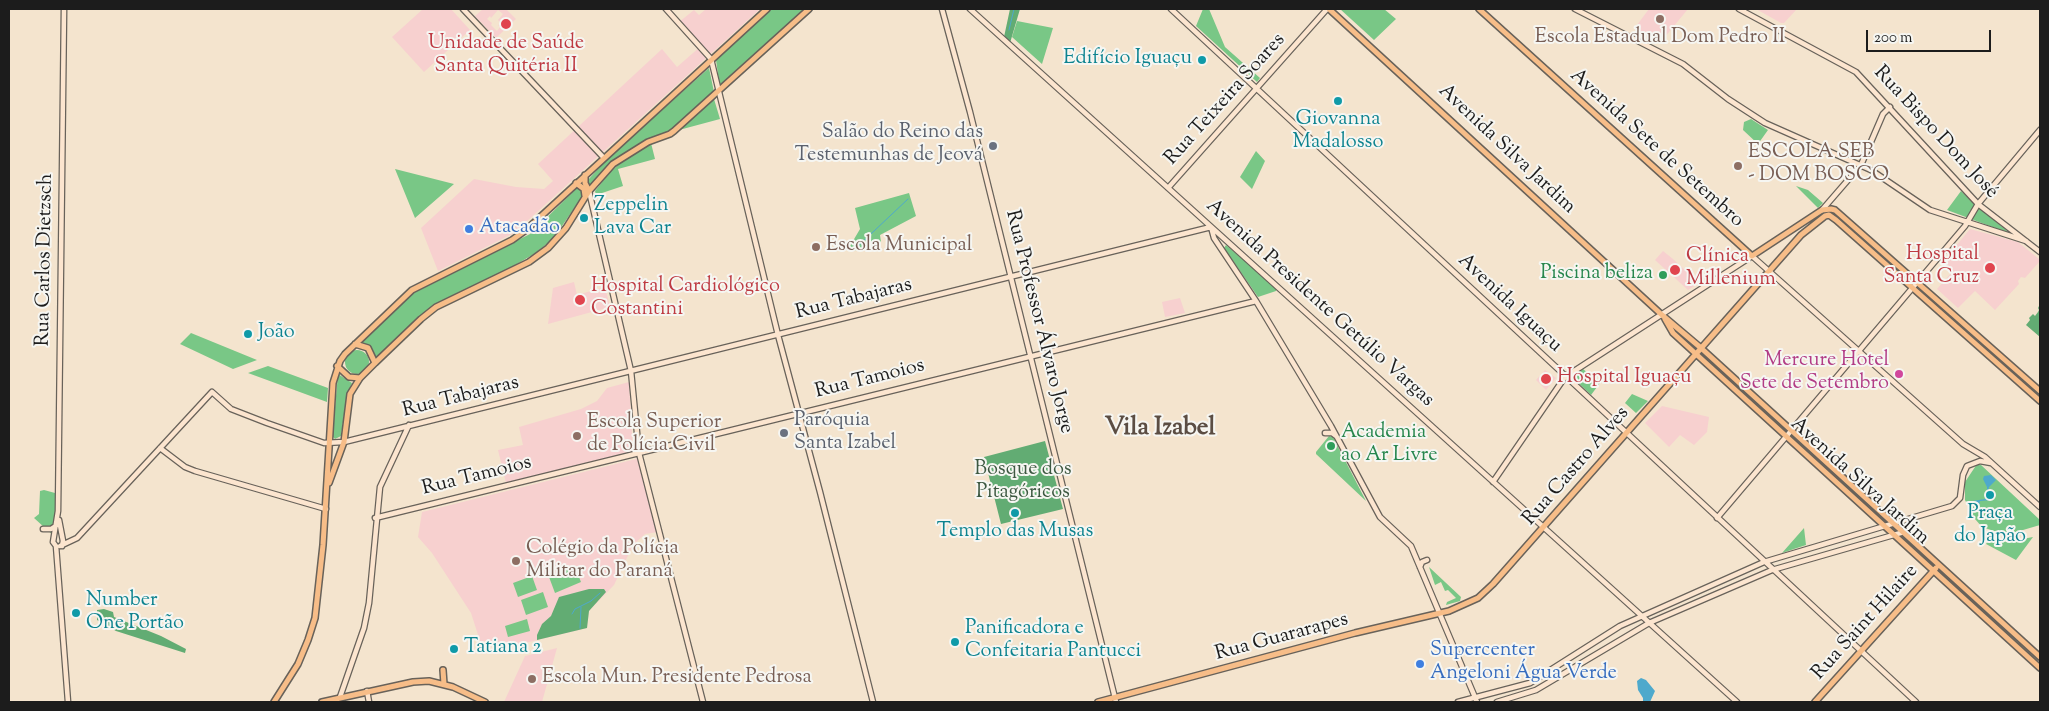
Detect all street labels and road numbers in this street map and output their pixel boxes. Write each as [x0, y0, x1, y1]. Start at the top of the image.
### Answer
street label: Rua Teixeira Soares [1160, 29, 1292, 171]
street label: Rua Bispo Dom José [1867, 62, 2003, 204]
street label: Avenida Sete de Setembro [1564, 65, 1748, 233]
street label: Avenida Silva Jardim [1432, 80, 1580, 220]
street label: Rua Carlos Dietzsch [32, 173, 60, 347]
street label: Avenida Presidente Getúlio Vargas [1200, 195, 1438, 413]
street label: Rua Professor Álvaro Jorge [999, 208, 1077, 436]
street label: Avenida Iguaçu [1452, 250, 1566, 358]
street label: Rua Tabajaras [793, 274, 915, 326]
street label: Rua Tamoios [813, 355, 927, 405]
street label: Rua Tabajaras [400, 372, 522, 424]
street label: Rua Castro Alves [1519, 403, 1635, 531]
street label: Avenida Silva Jardim [1784, 413, 1934, 551]
street label: Rua Tamoios [420, 452, 534, 502]
street label: Rua Saint Hilaire [1808, 560, 1924, 686]
street label: Rua Guararapes [1213, 609, 1351, 667]

